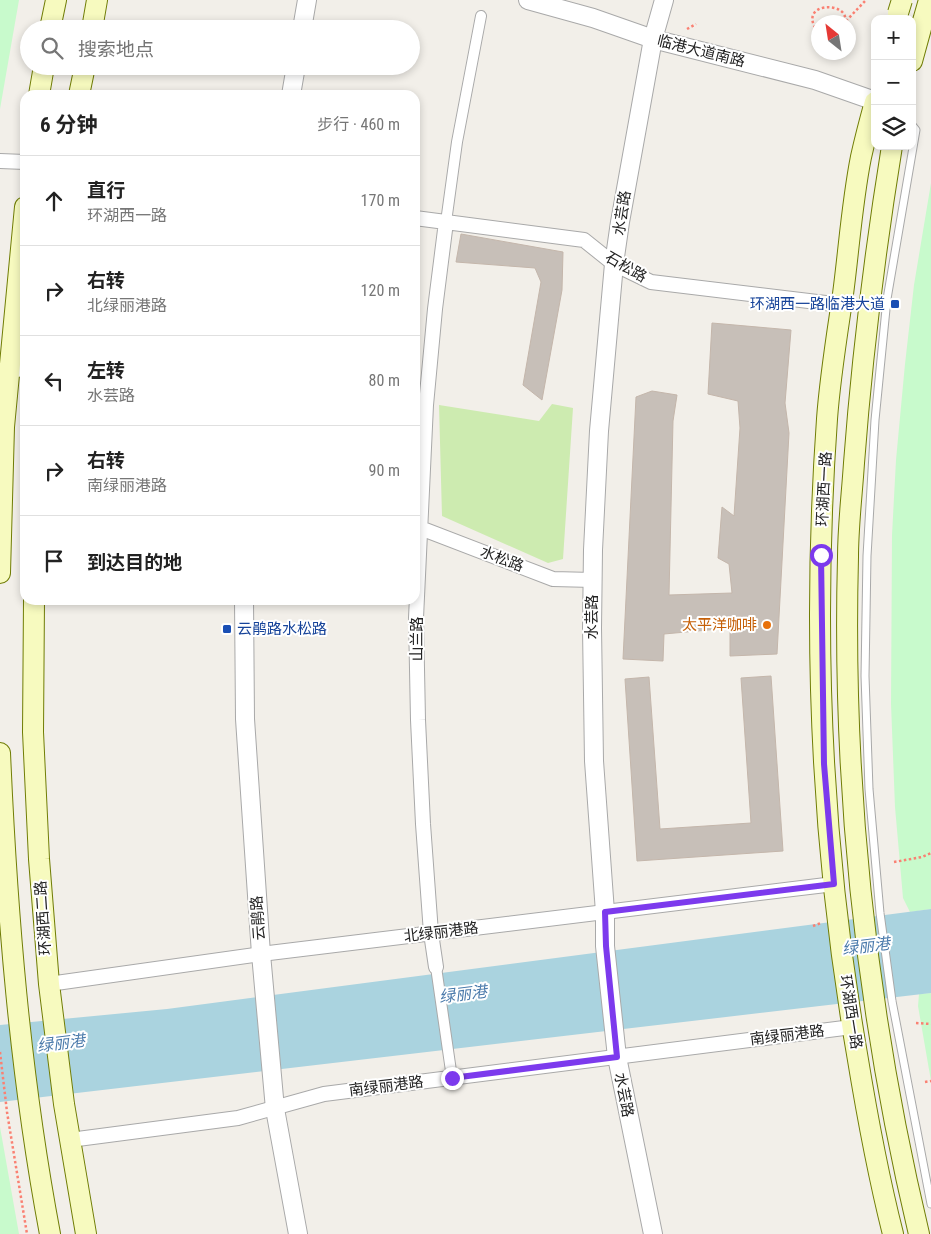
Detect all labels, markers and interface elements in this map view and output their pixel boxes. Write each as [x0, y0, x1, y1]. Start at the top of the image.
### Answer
north arrow [811, 15, 856, 60]
map controls [871, 15, 916, 150]
button: + [871, 15, 916, 60]
search box [20, 20, 420, 75]
street label: 临港大道南路 [655, 31, 747, 71]
icon: search [38, 34, 66, 62]
text: 搜索地点 [78, 38, 154, 61]
button: − [871, 60, 916, 105]
button: layers [871, 105, 916, 150]
text: 6 分钟 [40, 113, 97, 137]
text: 步行 · 460 m [317, 115, 400, 134]
text: 直行 [87, 179, 125, 202]
icon: ahead [40, 187, 68, 215]
street label: 水芸路 [610, 189, 634, 237]
text: 170 m [361, 191, 400, 210]
text: 环湖西一路 [87, 206, 167, 225]
street label: 石松路 [602, 248, 650, 286]
text: 右转 [87, 269, 125, 292]
icon: right [40, 277, 68, 305]
text: 120 m [361, 281, 400, 300]
place label: 环湖西一路临港大道 [750, 295, 885, 313]
text: 北绿丽港路 [87, 296, 167, 315]
marker: 环湖西一路临港大道 [889, 298, 901, 310]
text: 左转 [87, 359, 125, 382]
icon: left [40, 367, 68, 395]
text: 80 m [368, 371, 400, 390]
text: 水芸路 [87, 386, 135, 405]
text: 右转 [87, 449, 125, 472]
street label: 环湖西一路 [813, 451, 835, 527]
icon: right [40, 457, 68, 485]
text: 90 m [368, 461, 400, 480]
text: 南绿丽港路 [87, 476, 167, 495]
street label: 水松路 [478, 543, 526, 575]
route start [810, 544, 833, 567]
icon: arrive [40, 547, 68, 575]
text: 到达目的地 [87, 551, 182, 574]
street label: 水芸路 [583, 594, 601, 640]
street label: 山兰路 [408, 616, 426, 662]
place label: 太平洋咖啡 [682, 616, 757, 634]
marker: 太平洋咖啡 [761, 619, 773, 631]
place label: 云鹃路水松路 [237, 620, 327, 638]
marker: 云鹃路水松路 [221, 623, 233, 635]
street label: 环湖西二路 [31, 880, 55, 956]
street label: 云鹃路 [247, 895, 269, 941]
street label: 北绿丽港路 [403, 918, 479, 946]
water label: 绿丽港 [841, 933, 893, 958]
street label: 环湖西一路 [836, 974, 866, 1050]
water label: 绿丽港 [438, 981, 490, 1006]
street label: 南绿丽港路 [749, 1021, 825, 1049]
water label: 绿丽港 [36, 1030, 88, 1055]
route end [441, 1067, 464, 1090]
street label: 水芸路 [611, 1071, 637, 1119]
street label: 南绿丽港路 [348, 1072, 424, 1100]

